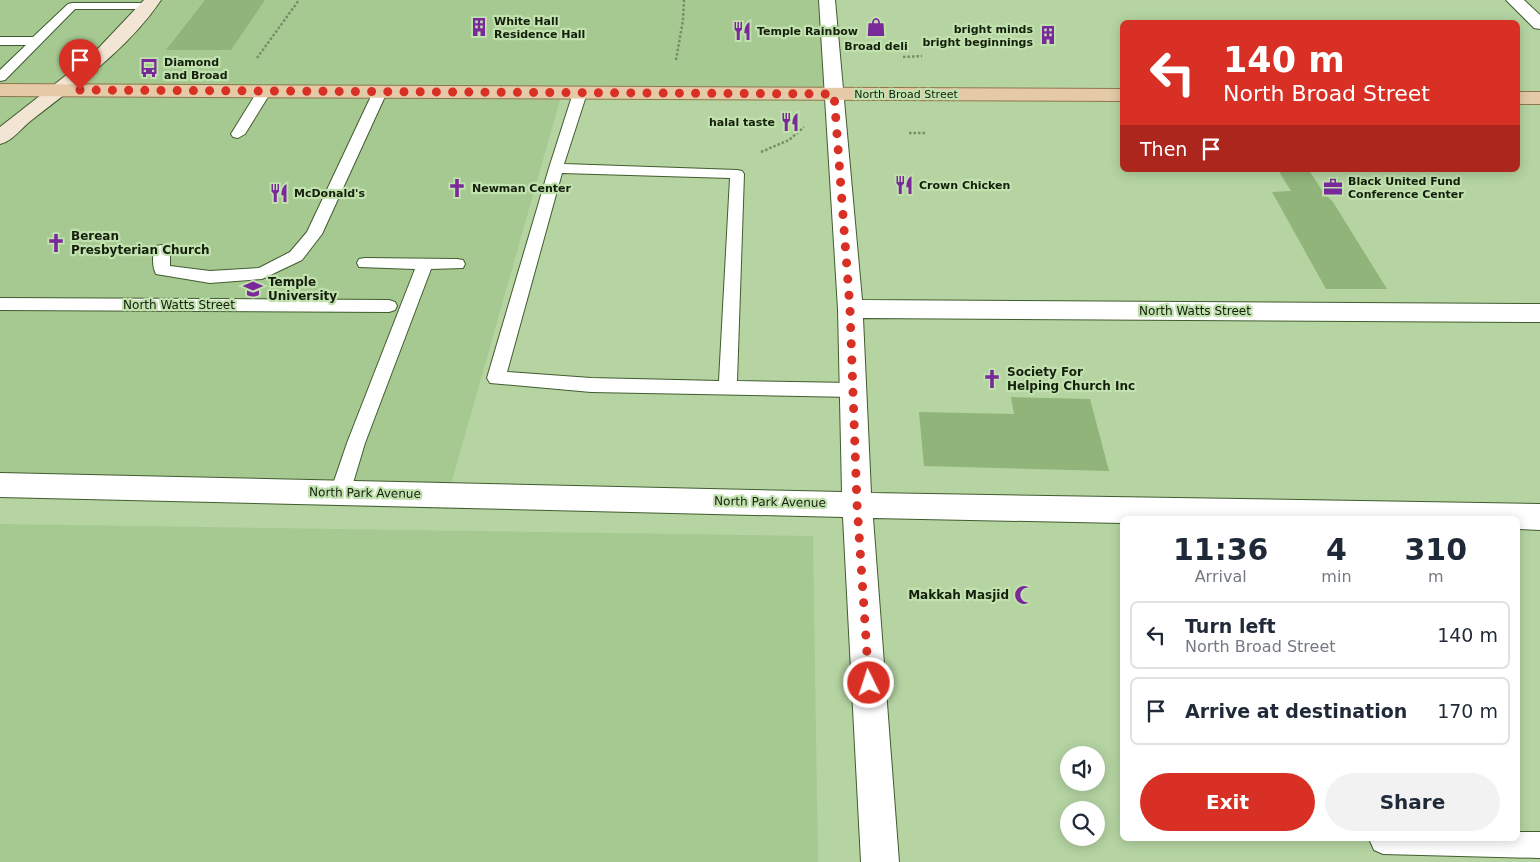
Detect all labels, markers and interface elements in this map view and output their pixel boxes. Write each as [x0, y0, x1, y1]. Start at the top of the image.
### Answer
place label: White Hall Residence Hall [494, 15, 585, 41]
building icon: White Hall Residence Hall [468, 16, 490, 38]
shop icon: Broad deli [865, 16, 887, 38]
restaurant icon: Temple Rainbow [731, 20, 753, 42]
place label: bright minds bright beginnings [922, 23, 1033, 49]
building icon: bright minds bright beginnings [1037, 24, 1059, 46]
place label: Temple Rainbow [757, 25, 858, 38]
pin [59, 39, 101, 90]
place label: Broad deli [844, 40, 908, 53]
icon: left [1140, 40, 1205, 105]
text: 140 m [1223, 40, 1345, 80]
icon: arrive [66, 46, 94, 74]
place label: Diamond and Broad [164, 56, 228, 82]
bus stop icon: Diamond and Broad [138, 57, 160, 79]
text: North Broad Street [1223, 81, 1430, 106]
street label: North Broad Street [854, 88, 958, 101]
restaurant icon: halal taste [779, 111, 801, 133]
place label: halal taste [709, 116, 775, 129]
icon: arrive [1197, 135, 1225, 163]
text: Then [1140, 138, 1187, 160]
restaurant icon: Crown Chicken [893, 174, 915, 196]
place label: Black United Fund Conference Center [1348, 175, 1464, 201]
office icon: Black United Fund Conference Center [1322, 176, 1344, 198]
church icon: Newman Center [446, 177, 468, 199]
place label: Crown Chicken [919, 179, 1010, 192]
restaurant icon: McDonald's [268, 182, 290, 204]
place label: Newman Center [472, 182, 571, 195]
place label: McDonald's [294, 187, 365, 200]
place label: Berean Presbyterian Church [71, 229, 210, 257]
church icon: Berean Presbyterian Church [45, 232, 67, 254]
place label: Temple University [268, 275, 337, 303]
school or university icon: Temple University [242, 278, 264, 300]
street label: North Watts Street [123, 298, 235, 312]
street label: North Watts Street [1139, 304, 1251, 318]
place label: Society For Helping Church Inc [1007, 365, 1135, 393]
church icon: Society For Helping Church Inc [981, 368, 1003, 390]
street label: North Park Avenue [309, 485, 421, 501]
street label: North Park Avenue [714, 494, 826, 510]
text: 11:36 [1173, 532, 1268, 567]
text: 4 [1326, 532, 1347, 567]
text: 310 [1404, 532, 1467, 567]
text: Arrival [1195, 567, 1247, 586]
text: min [1321, 567, 1352, 586]
text: m [1428, 567, 1444, 586]
mosque icon: Makkah Masjid [1013, 584, 1035, 606]
place label: Makkah Masjid [908, 588, 1009, 602]
text: Turn left [1185, 615, 1276, 637]
icon: left [1142, 621, 1170, 649]
text: 140 m [1437, 624, 1498, 646]
text: North Broad Street [1185, 637, 1336, 656]
position arrow [842, 656, 894, 708]
icon: arrive [1142, 697, 1170, 725]
text: Arrive at destination [1185, 700, 1407, 722]
text: 170 m [1437, 700, 1498, 722]
map controls [1060, 746, 1105, 846]
button: sound [1060, 746, 1105, 791]
button: Exit [1140, 773, 1315, 831]
button: Share [1325, 773, 1500, 831]
button: search [1060, 801, 1105, 846]

